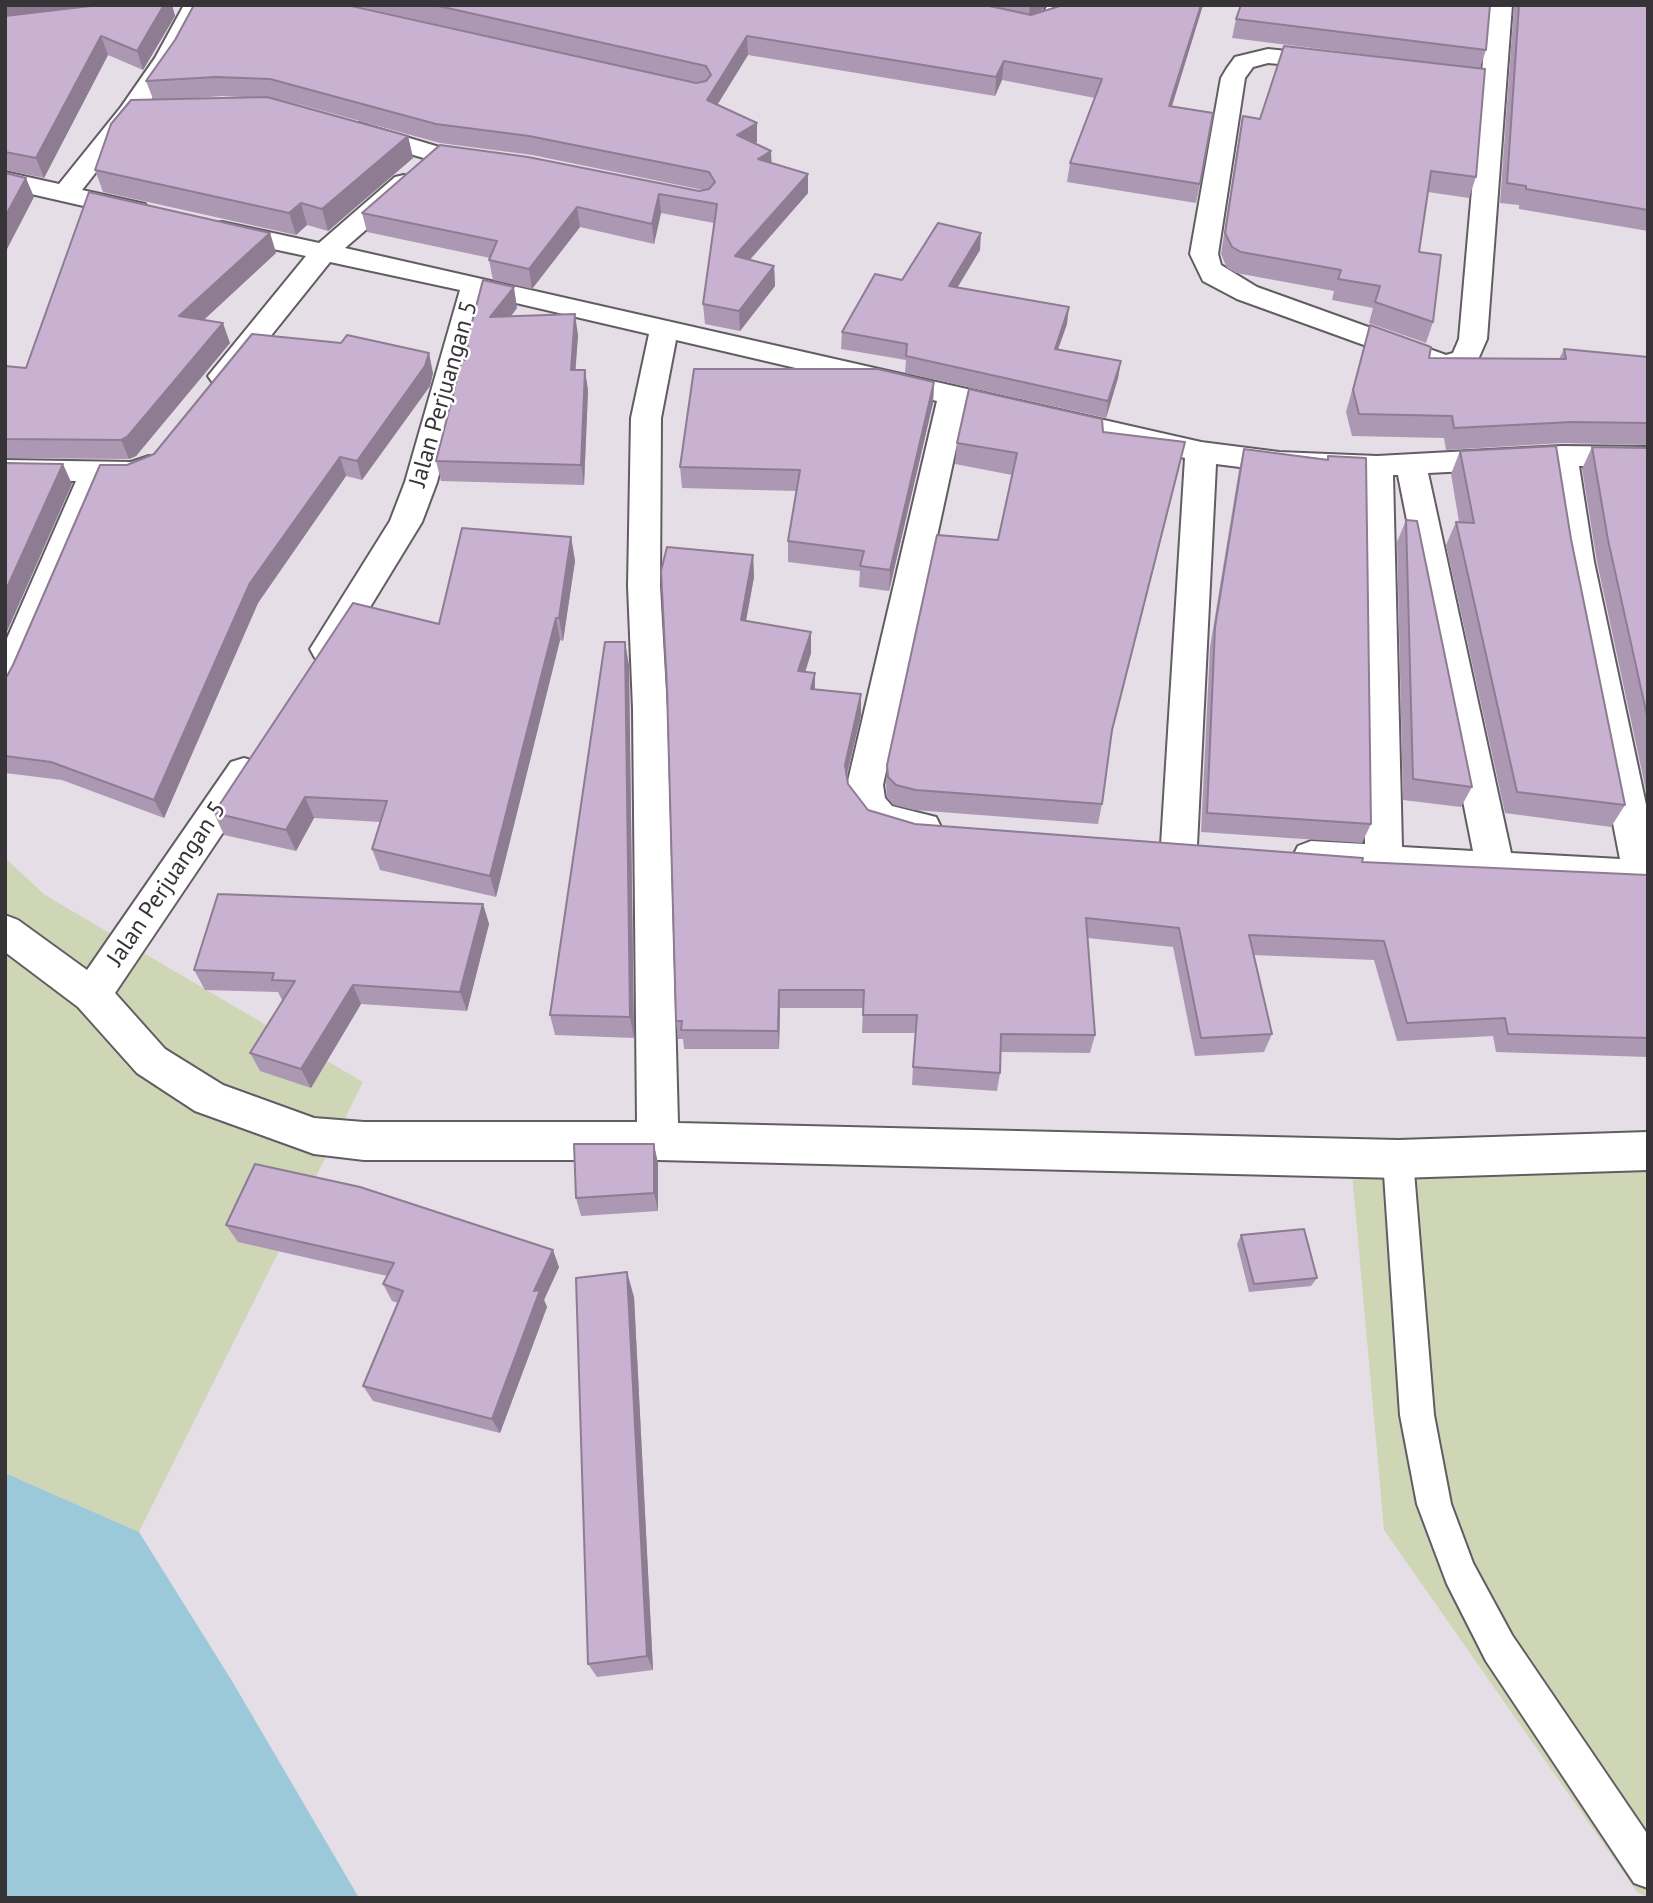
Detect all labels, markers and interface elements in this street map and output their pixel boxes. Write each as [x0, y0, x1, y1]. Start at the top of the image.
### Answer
street label: Jalan Perjuangan 5 [404, 298, 484, 490]
street label: Jalan Perjuangan 5 [101, 796, 233, 972]

